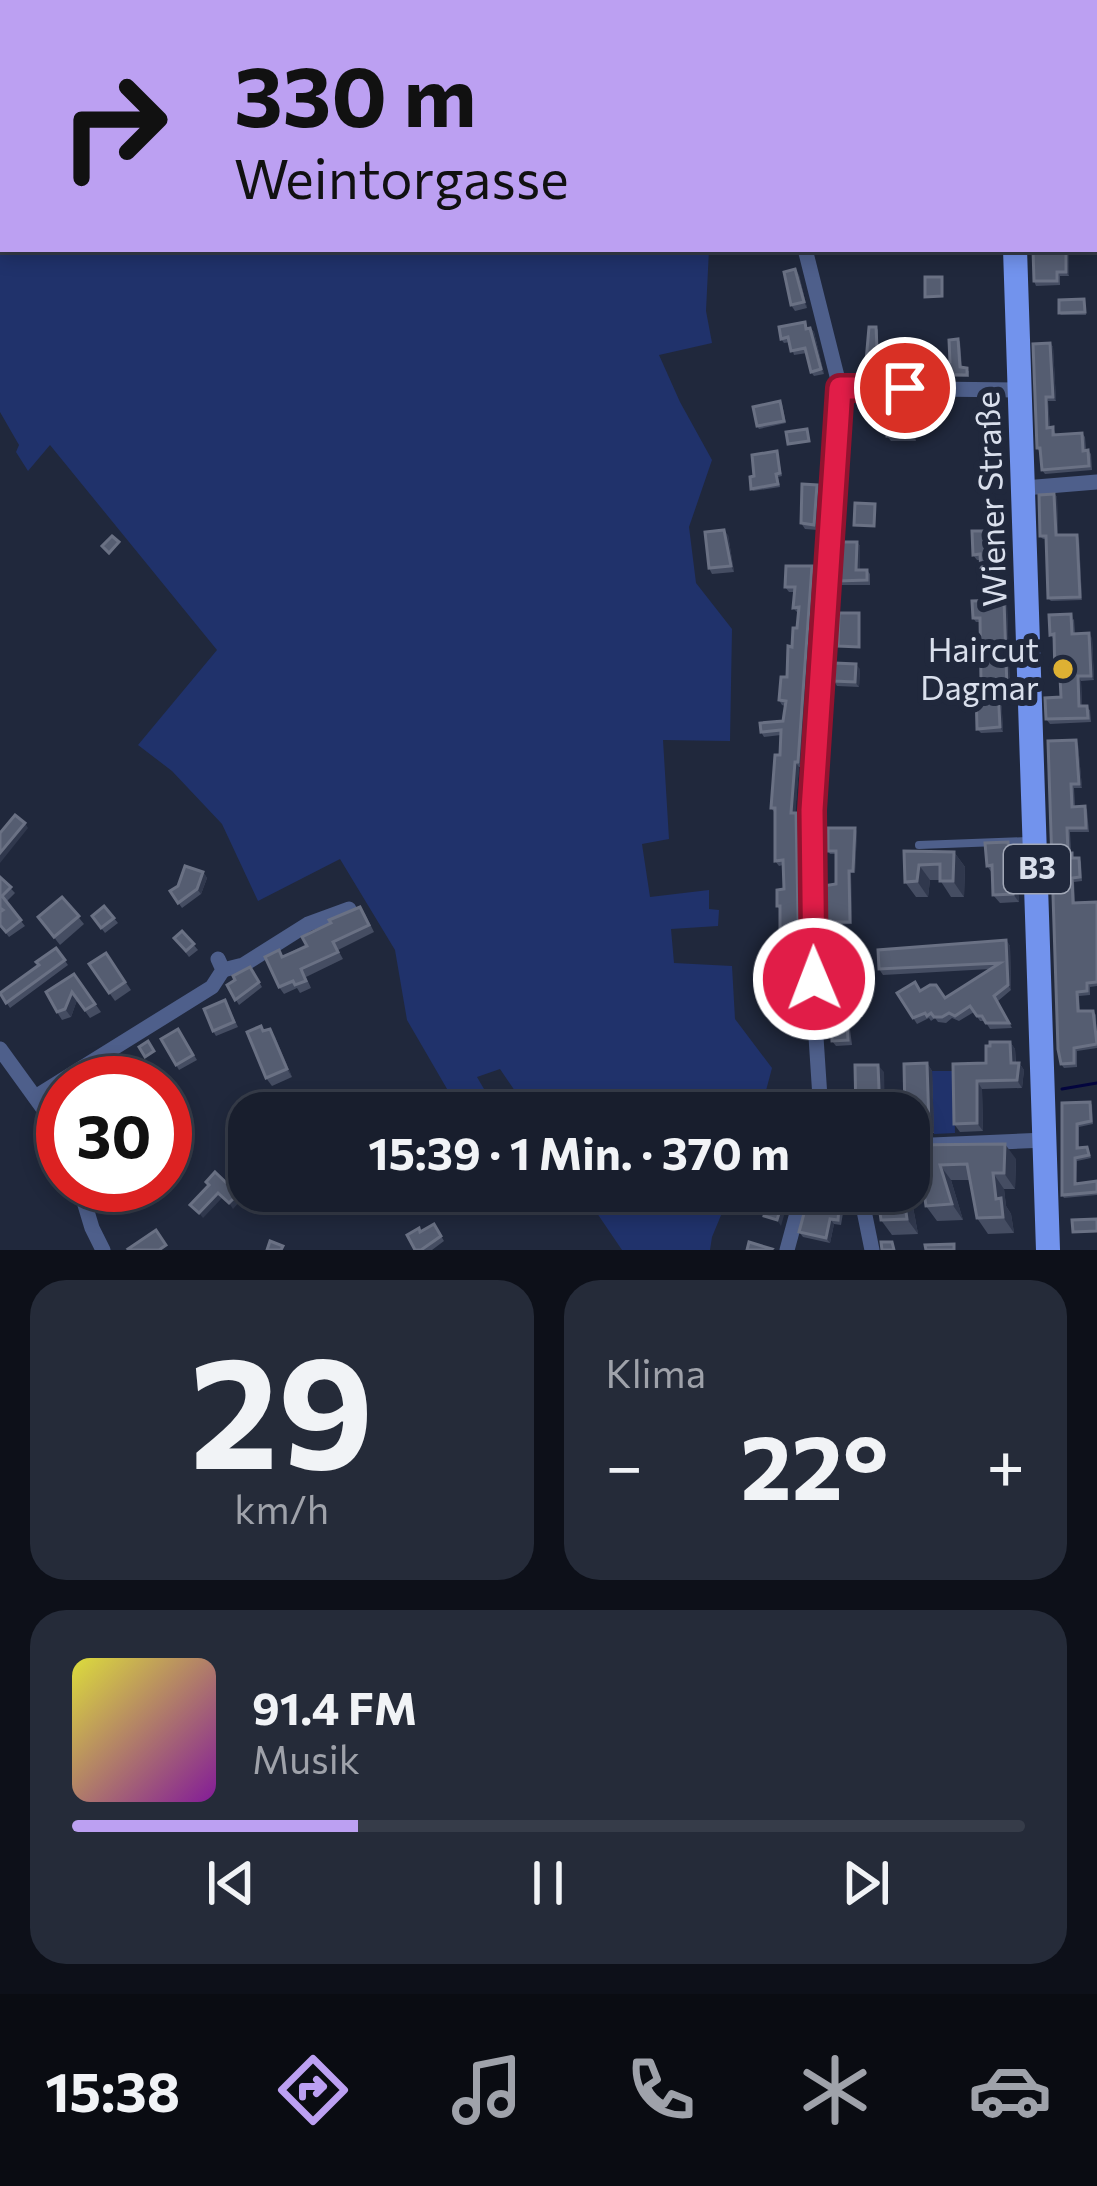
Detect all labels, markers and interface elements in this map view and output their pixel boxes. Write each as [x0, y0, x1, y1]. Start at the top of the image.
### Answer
text: 330 m [234, 42, 477, 144]
icon: right [36, 48, 192, 204]
text: Weintorgasse [234, 144, 569, 210]
pin [854, 337, 956, 439]
icon: arrive [872, 355, 938, 421]
street label: Wiener Straße [965, 391, 1014, 607]
place label: Haircut Dagmar [920, 628, 1039, 707]
marker: Haircut Dagmar [1050, 656, 1076, 682]
road number: B3 [1004, 845, 1070, 893]
position arrow [751, 916, 877, 1042]
speed limit sign: 30 [36, 1056, 192, 1212]
text: 15:39 · 1 Min. · 370 m [368, 1124, 790, 1179]
text: 29 [190, 1310, 374, 1501]
text: Klima [606, 1348, 706, 1396]
text: 22° [740, 1408, 889, 1519]
text: − [606, 1423, 643, 1504]
text: + [986, 1423, 1025, 1504]
text: km/h [234, 1484, 329, 1532]
text: 91.4 FM [252, 1679, 417, 1734]
text: Musik [252, 1734, 360, 1782]
icon: previous [198, 1850, 264, 1916]
icon: pause [515, 1850, 581, 1916]
icon: next [833, 1850, 899, 1916]
icon: directions [271, 2048, 355, 2132]
icon: music [445, 2048, 529, 2132]
icon: phone [619, 2048, 703, 2132]
icon: climate [793, 2048, 877, 2132]
icon: car [968, 2048, 1052, 2132]
text: 15:38 [45, 2057, 180, 2123]

